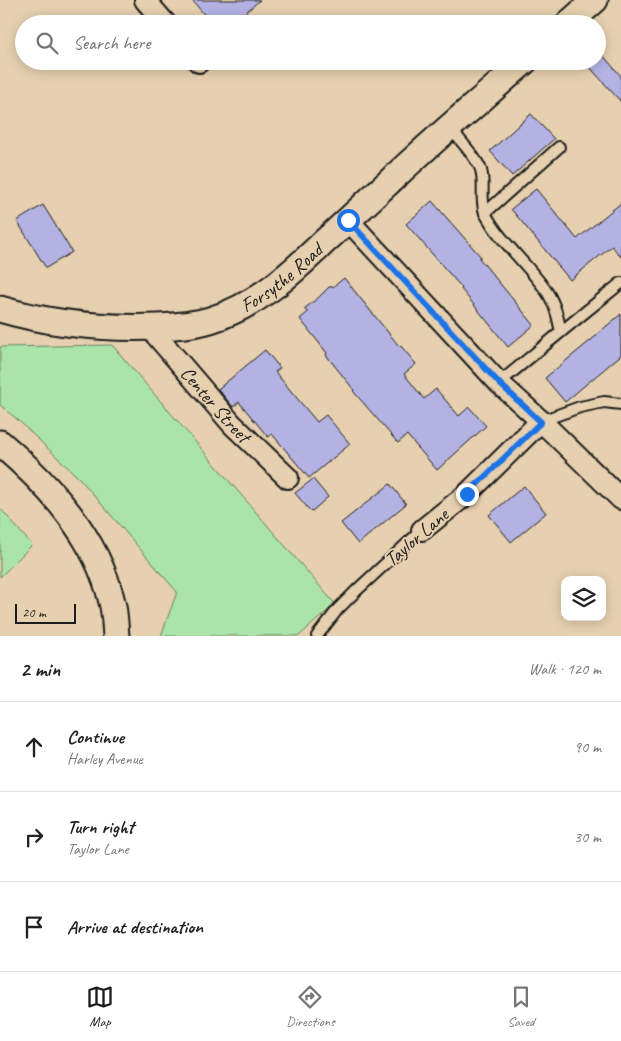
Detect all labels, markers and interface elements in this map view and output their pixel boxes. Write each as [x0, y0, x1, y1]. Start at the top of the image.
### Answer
search box [15, 15, 606, 70]
icon: search [33, 29, 61, 57]
text: Search here [73, 31, 150, 55]
route start [337, 209, 360, 232]
street label: Forsythe Road [236, 236, 330, 318]
street label: Center Street [175, 361, 258, 450]
route end [456, 483, 479, 506]
street label: Taylor Lane [379, 502, 455, 572]
map controls [561, 576, 606, 621]
button: layers [561, 576, 606, 621]
scale bar [15, 601, 76, 624]
text: 20 m [22, 604, 46, 621]
text: 2 min [20, 656, 60, 682]
text: Walk · 120 m [529, 659, 601, 679]
text: Continue [67, 725, 124, 749]
icon: ahead [20, 733, 48, 761]
text: 90 m [574, 737, 601, 757]
text: Harley Avenue [67, 749, 143, 769]
text: Turn right [67, 815, 134, 839]
icon: right [20, 823, 48, 851]
text: 30 m [574, 827, 601, 847]
text: Taylor Lane [67, 839, 129, 859]
icon: arrive [20, 913, 48, 941]
text: Arrive at destination [67, 915, 203, 939]
tab: Map [86, 983, 114, 1030]
tab: Directions [286, 983, 335, 1030]
tab: Saved [507, 983, 535, 1030]

